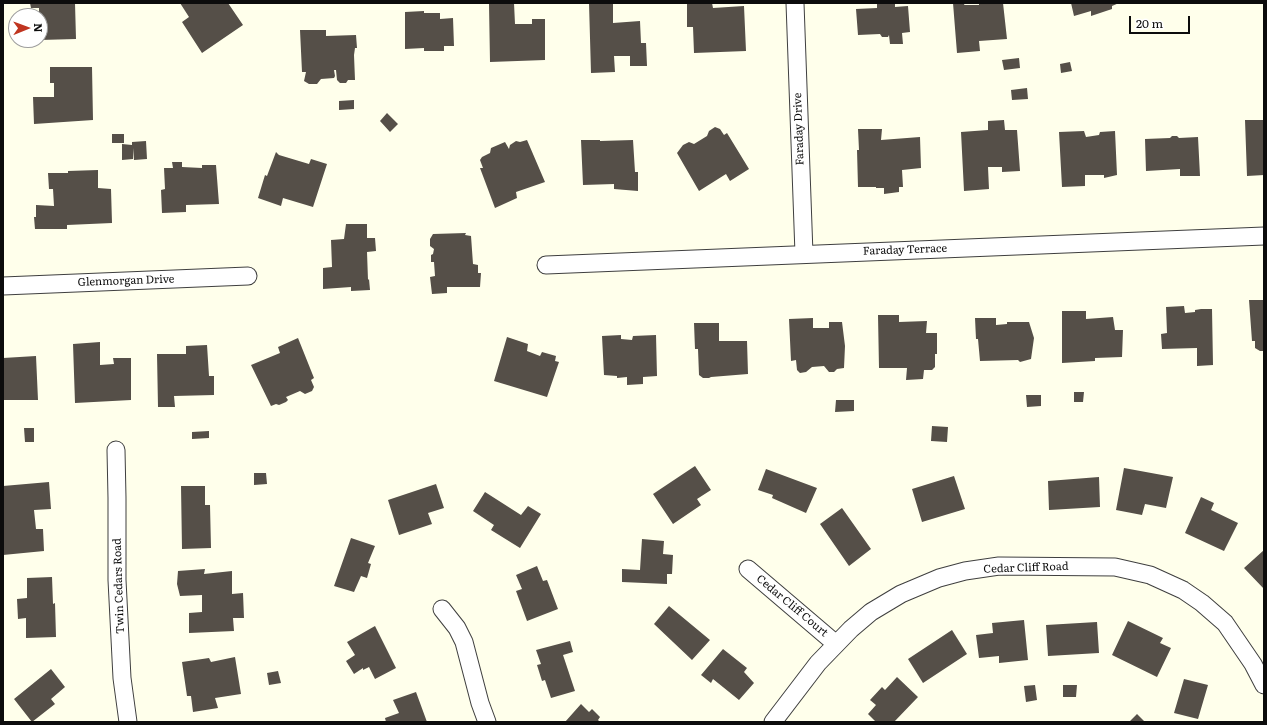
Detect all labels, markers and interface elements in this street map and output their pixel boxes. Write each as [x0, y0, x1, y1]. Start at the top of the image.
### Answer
north arrow [8, 8, 48, 48]
scale bar [1131, 8, 1192, 34]
text: 20 m [1136, 14, 1163, 32]
text: N [31, 23, 47, 33]
street label: Faraday Drive [791, 92, 807, 166]
street label: Faraday Terrace [863, 242, 947, 258]
street label: Glenmorgan Drive [77, 273, 175, 289]
street label: Twin Cedars Road [111, 538, 127, 634]
street label: Cedar Cliff Road [983, 560, 1069, 576]
street label: Cedar Cliff Court [754, 572, 830, 640]

